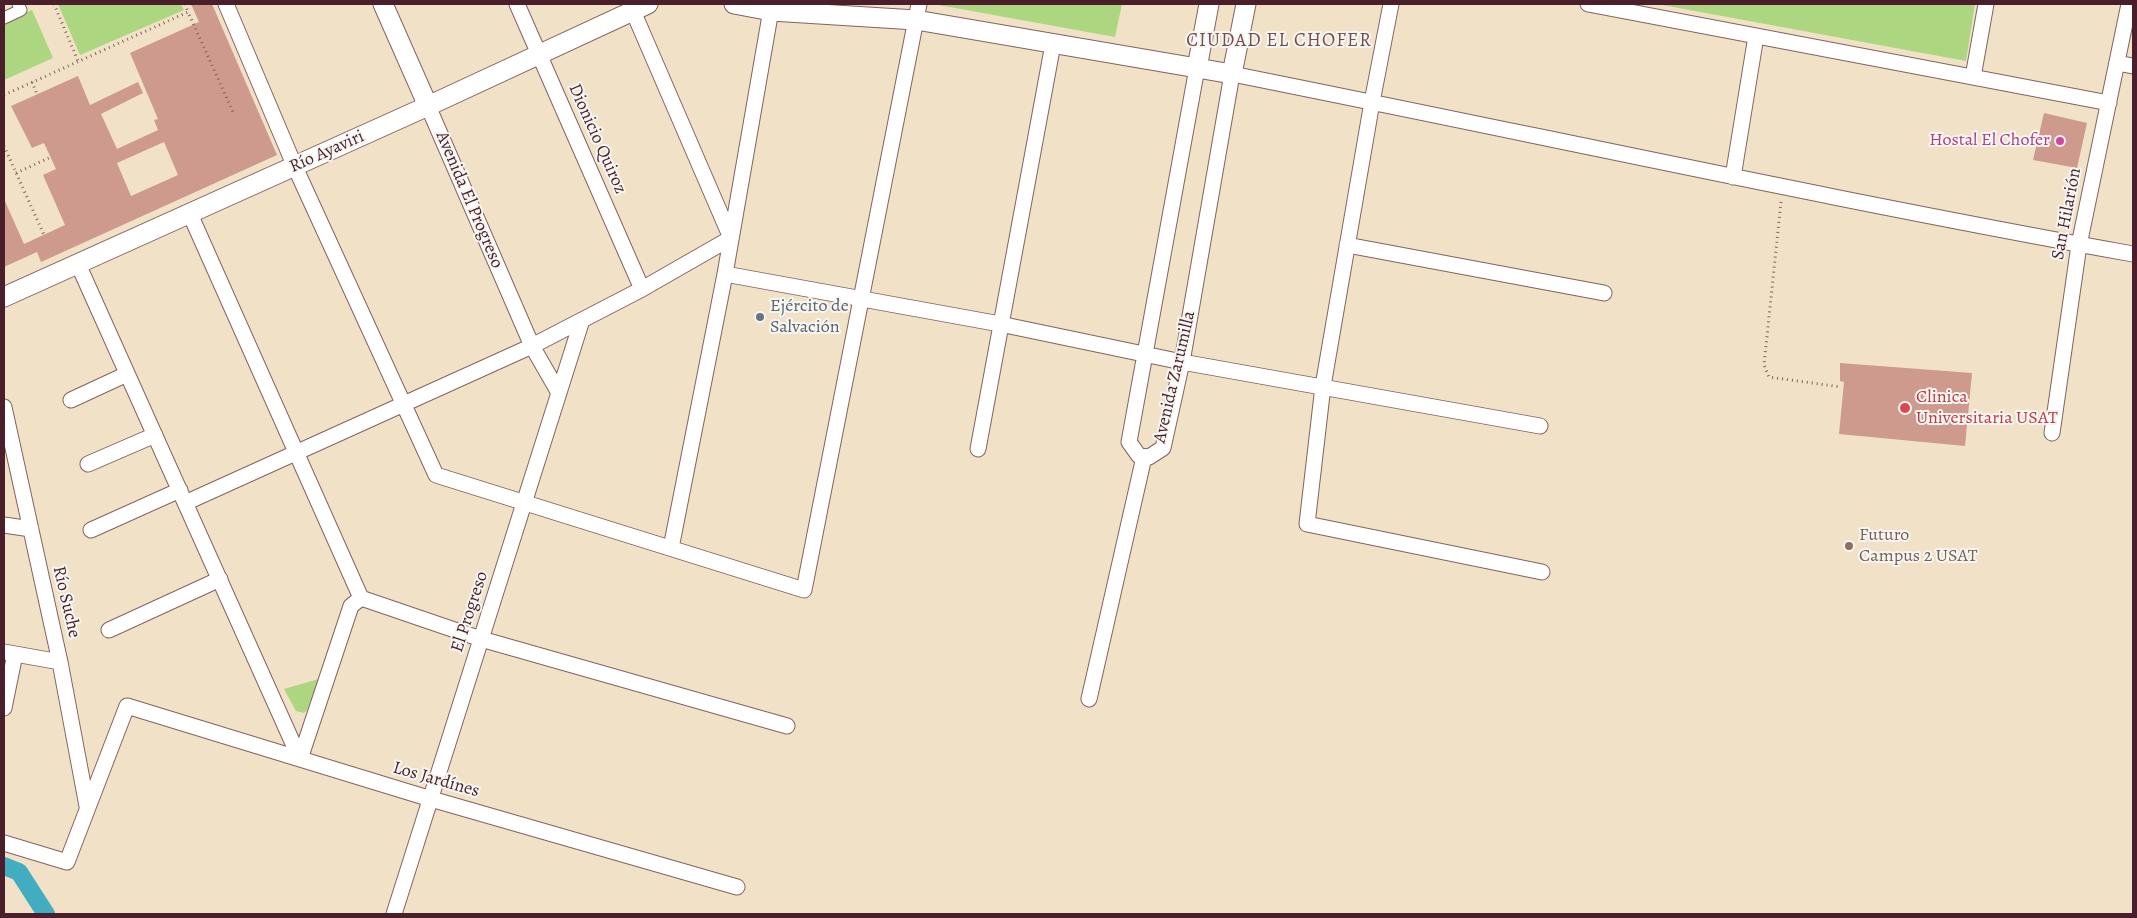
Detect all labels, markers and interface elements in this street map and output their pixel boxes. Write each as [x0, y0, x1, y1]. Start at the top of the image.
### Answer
district label: CIUDAD EL CHOFER [1184, 30, 1374, 52]
street label: Dionicio Quiroz [563, 81, 631, 197]
street label: Río Ayaviri [286, 126, 368, 178]
street label: Avenida El Progreso [430, 128, 508, 272]
place label: Hostal El Chofer [1929, 130, 2050, 152]
marker: Hostal El Chofer [2054, 135, 2066, 147]
street label: San Hilarión [2048, 166, 2086, 262]
place label: Ejército de Salvación [770, 296, 849, 338]
street label: Avenida Zarumilla [1149, 309, 1201, 445]
marker: Ejército de Salvación [754, 311, 766, 323]
place label: Clinica Universitaria USAT [1916, 387, 2058, 429]
marker: Clinica Universitaria USAT [1898, 401, 1912, 415]
place label: Futuro Campus 2 USAT [1859, 525, 1977, 568]
marker: Futuro Campus 2 USAT [1843, 540, 1855, 552]
street label: Río Suche [47, 564, 85, 640]
street label: El Progreso [447, 569, 493, 655]
street label: Los Jardínes [390, 757, 482, 803]

